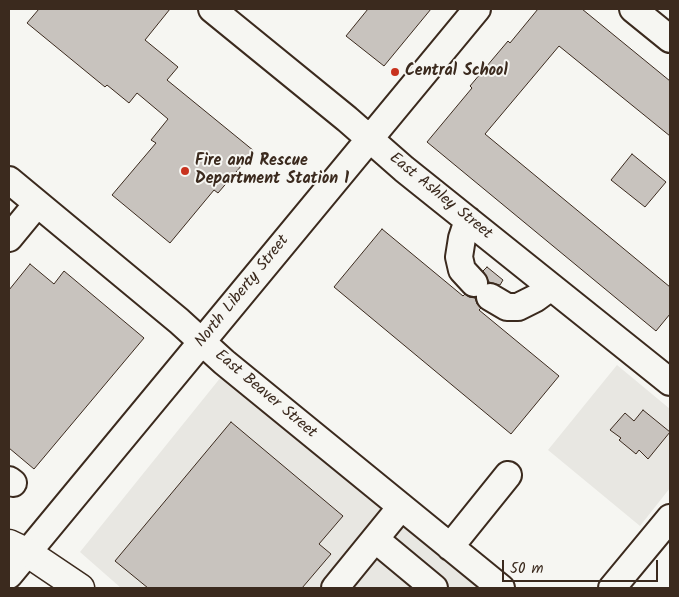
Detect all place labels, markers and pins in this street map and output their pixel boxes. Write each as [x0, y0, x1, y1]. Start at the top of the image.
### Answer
place label: Central School [405, 62, 508, 82]
marker: Central School [389, 66, 401, 78]
place label: Fire and Rescue Department Station 1 [195, 152, 349, 190]
marker: Fire and Rescue Department Station 1 [179, 165, 191, 177]

